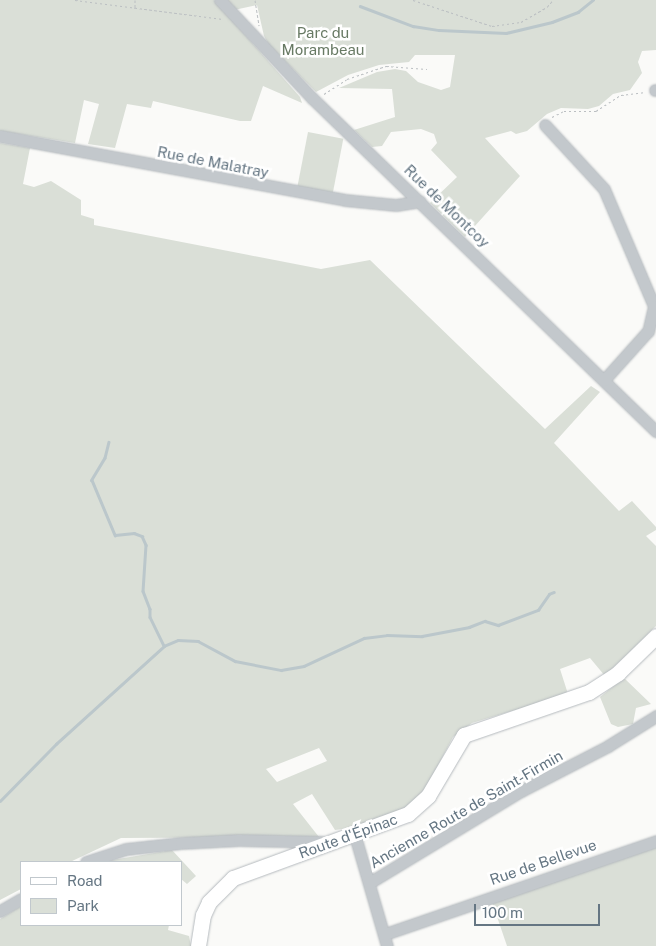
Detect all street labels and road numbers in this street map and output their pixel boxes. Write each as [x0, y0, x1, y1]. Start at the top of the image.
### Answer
street label: Rue de Malatray [156, 142, 270, 182]
street label: Rue de Montcoy [400, 161, 494, 251]
street label: Ancienne Route de Saint-Firmin [366, 746, 566, 872]
street label: Route d'Épinac [296, 810, 400, 862]
street label: Rue de Bellevue [487, 835, 599, 889]

